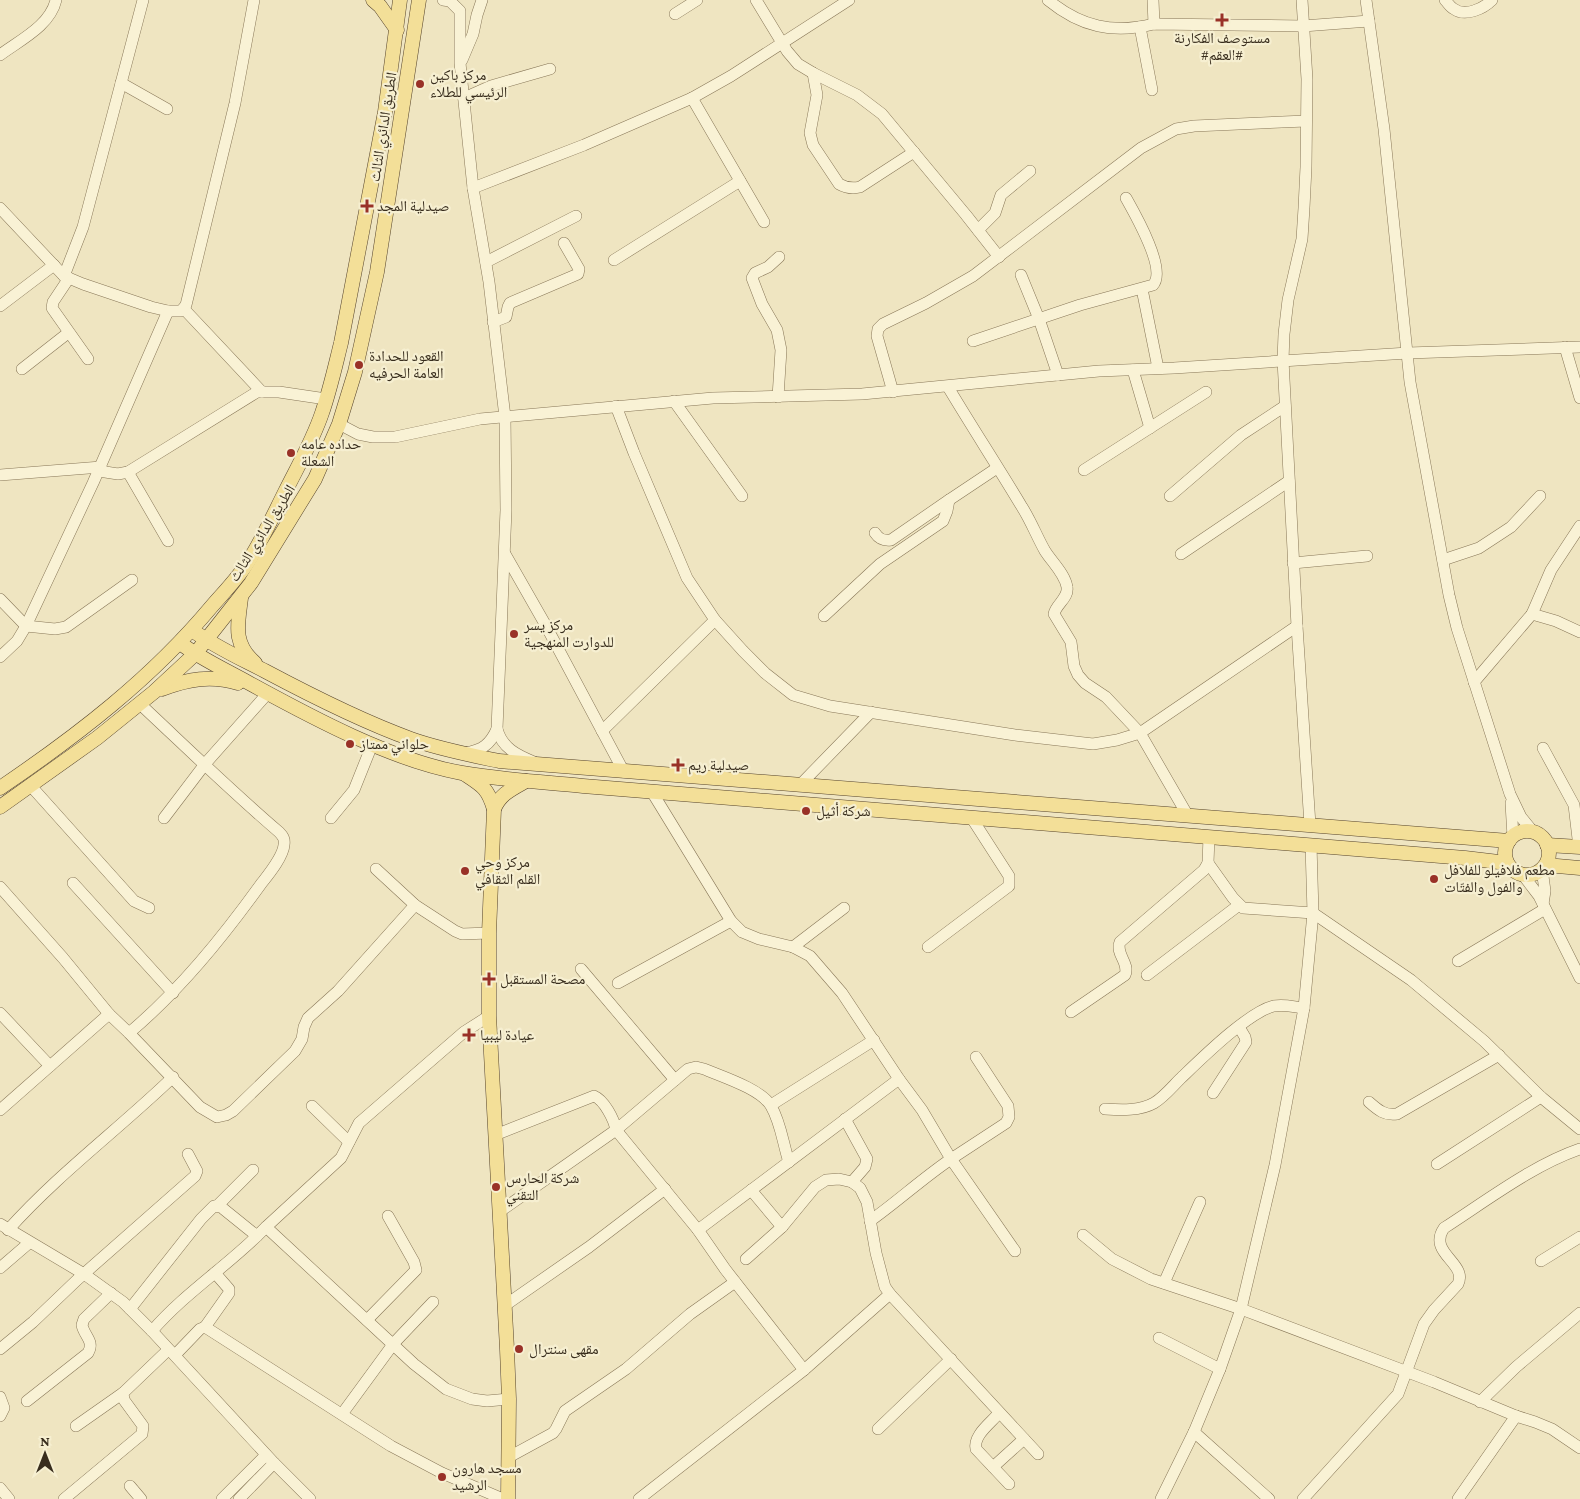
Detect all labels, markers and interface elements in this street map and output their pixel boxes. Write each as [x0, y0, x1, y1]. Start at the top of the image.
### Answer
marker: مستوصف الفكارنة #العقم# [1215, 13, 1229, 27]
place label: مستوصف الفكارنة #العقم# [1174, 30, 1270, 65]
place label: مركز باكين الرئيسي للطلاء [430, 67, 507, 104]
street label: الطريق الدائري الثالث [366, 71, 403, 184]
marker: مركز باكين الرئيسي للطلاء [414, 78, 426, 90]
place label: صيدلية المجد [377, 198, 450, 214]
marker: صيدلية المجد [361, 200, 373, 212]
place label: القعود للحدادة العامة الحرفيه [369, 348, 444, 382]
marker: القعود للحدادة العامة الحرفيه [353, 359, 365, 371]
place label: حداده عامه الشعلة [301, 436, 362, 469]
marker: حداده عامه الشعلة [285, 447, 297, 459]
street label: الطريق الدائري الثالث [226, 482, 301, 586]
place label: مركز يسر للدوارت المنهجية [523, 617, 614, 651]
marker: مركز يسر للدوارت المنهجية [508, 628, 520, 640]
place label: حلواني ممتاز [359, 736, 430, 756]
marker: حلواني ممتاز [344, 738, 356, 750]
place label: صيدلية ريم [688, 757, 749, 775]
marker: صيدلية ريم [672, 759, 684, 771]
place label: شركة أثيل [816, 802, 871, 821]
marker: شركة أثيل [800, 805, 812, 817]
place label: مركز وحي القلم الثقافي [475, 854, 540, 891]
place label: مطعم فلافيلو للفلافل والفول والفتّات [1444, 862, 1555, 897]
marker: مركز وحي القلم الثقافي [459, 865, 471, 877]
marker: مطعم فلافيلو للفلافل والفول والفتّات [1428, 873, 1440, 885]
place label: مصحة المستقبل [500, 971, 586, 989]
marker: مصحة المستقبل [482, 972, 496, 986]
place label: عيادة ليبيا [480, 1027, 534, 1043]
marker: عيادة ليبيا [462, 1028, 476, 1042]
place label: شركة الحارس التقني [506, 1170, 579, 1207]
marker: شركة الحارس التقني [490, 1181, 502, 1193]
place label: مقهى سنترال [529, 1341, 599, 1359]
marker: مقهى سنترال [513, 1343, 525, 1355]
north arrow [20, 1429, 70, 1479]
text: N [40, 1433, 50, 1449]
place label: مسجد هارون الرشيد [452, 1460, 522, 1494]
marker: مسجد هارون الرشيد [436, 1471, 448, 1483]

